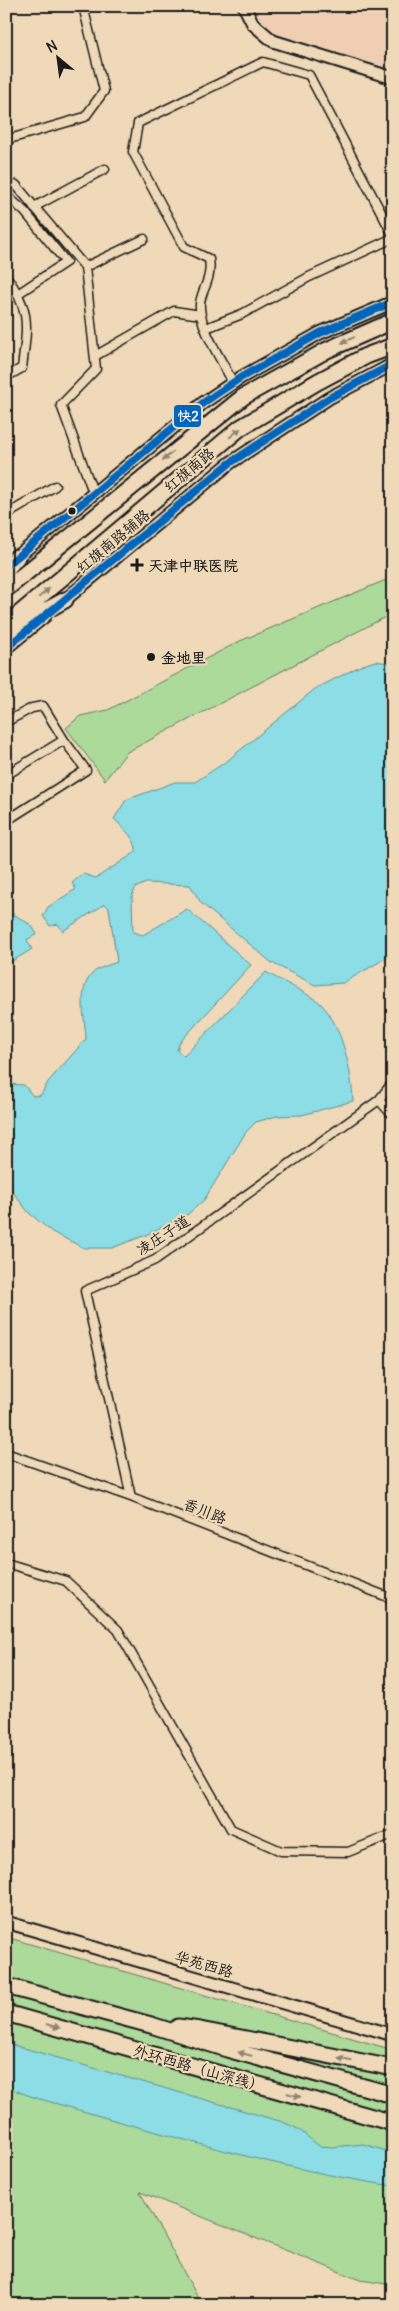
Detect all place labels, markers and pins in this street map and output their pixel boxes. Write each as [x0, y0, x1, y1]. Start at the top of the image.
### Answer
unlabelled marker [67, 506, 77, 516]
place label: 天津中联医院 [148, 556, 238, 575]
marker: 天津中联医院 [130, 558, 144, 572]
place label: 金地里 [161, 648, 206, 667]
marker: 金地里 [145, 651, 157, 663]

